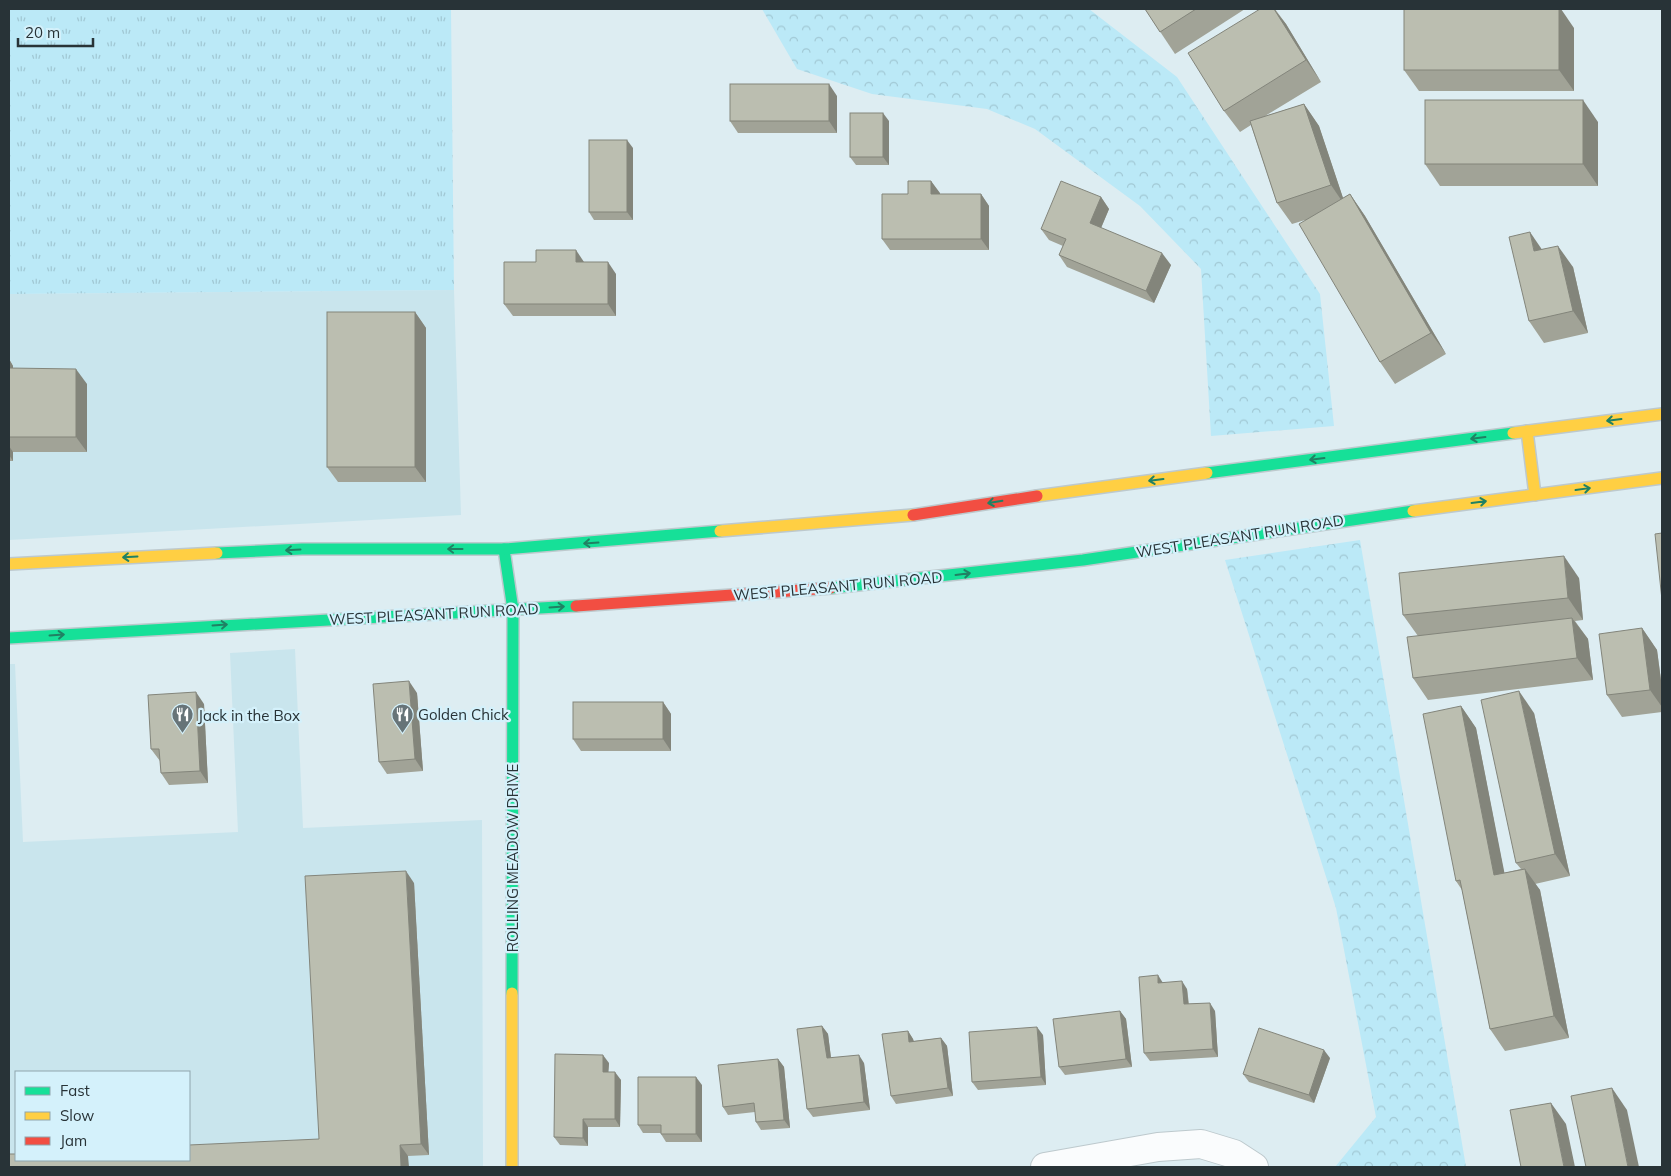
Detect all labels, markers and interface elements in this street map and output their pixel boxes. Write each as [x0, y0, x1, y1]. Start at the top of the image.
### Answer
scale bar [18, 15, 92, 47]
text: 20 m [25, 23, 60, 42]
one-way arrow [1606, 415, 1622, 425]
one-way arrow [1471, 433, 1487, 443]
one-way arrow [1310, 454, 1326, 464]
one-way arrow [1148, 475, 1164, 485]
one-way arrow [1575, 484, 1591, 494]
one-way arrow [987, 497, 1003, 507]
one-way arrow [1471, 497, 1487, 507]
street label: WEST PLEASANT RUN ROAD [1135, 510, 1345, 562]
one-way arrow [583, 538, 599, 548]
one-way arrow [447, 544, 464, 554]
one-way arrow [285, 545, 301, 554]
one-way arrow [123, 552, 139, 562]
street label: WEST PLEASANT RUN ROAD [733, 567, 943, 605]
one-way arrow [954, 569, 970, 579]
street label: WEST PLEASANT RUN ROAD [329, 599, 539, 629]
one-way arrow [548, 602, 564, 612]
one-way arrow [211, 620, 227, 629]
one-way arrow [49, 630, 65, 639]
restaurant icon: Golden Chick [390, 702, 414, 733]
restaurant icon: Jack in the Box [170, 703, 194, 734]
place label: Golden Chick [418, 705, 509, 724]
place label: Jack in the Box [198, 706, 300, 725]
street label: ROLLING MEADOW DRIVE [503, 764, 522, 952]
legend [15, 1071, 190, 1161]
text: Fast [60, 1081, 90, 1100]
text: Slow [60, 1106, 94, 1125]
text: Jam [60, 1131, 87, 1150]

